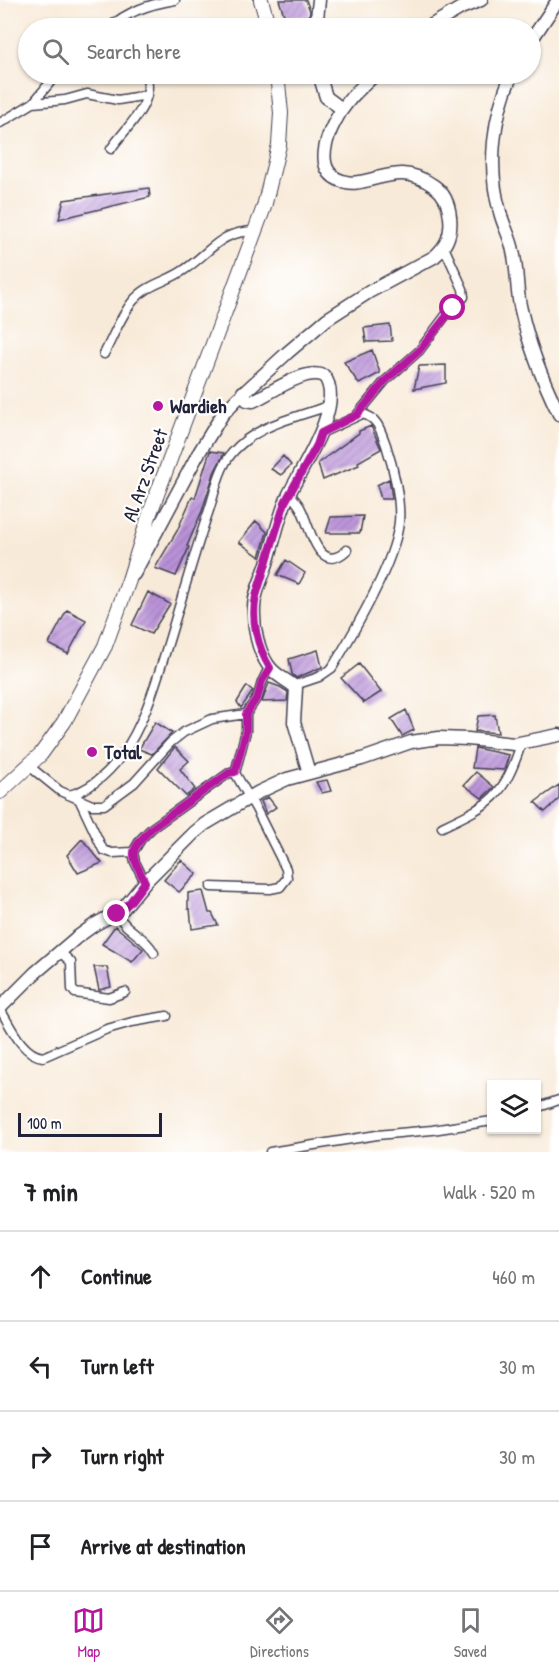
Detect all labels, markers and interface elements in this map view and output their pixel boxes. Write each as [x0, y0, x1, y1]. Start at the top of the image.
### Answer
search box [18, 18, 541, 84]
icon: search [39, 35, 72, 68]
text: Search here [87, 36, 181, 66]
route start [439, 294, 465, 320]
place label: Wardieh [170, 392, 227, 419]
marker: Wardieh [151, 399, 165, 413]
street label: Al Arz Street [115, 424, 174, 525]
place label: Total [103, 738, 142, 765]
marker: Total [85, 745, 99, 759]
route end [103, 900, 129, 926]
map controls [487, 1080, 541, 1134]
button: layers [487, 1080, 541, 1134]
scale bar [18, 1110, 162, 1138]
text: 100 m [27, 1112, 62, 1134]
text: 7 min [24, 1174, 78, 1209]
text: Walk · 520 m [443, 1178, 535, 1205]
icon: ahead [24, 1260, 57, 1293]
text: Continue [81, 1261, 152, 1291]
text: 460 m [492, 1263, 535, 1290]
icon: left [24, 1350, 57, 1383]
text: Turn left [81, 1351, 154, 1381]
text: 30 m [499, 1353, 535, 1380]
icon: right [24, 1440, 57, 1473]
text: Turn right [81, 1441, 164, 1471]
text: 30 m [499, 1443, 535, 1470]
icon: arrive [24, 1530, 57, 1563]
text: Arrive at destination [81, 1531, 246, 1561]
tab: Map [72, 1604, 105, 1662]
tab: Directions [250, 1604, 309, 1662]
tab: Saved [454, 1604, 487, 1662]

